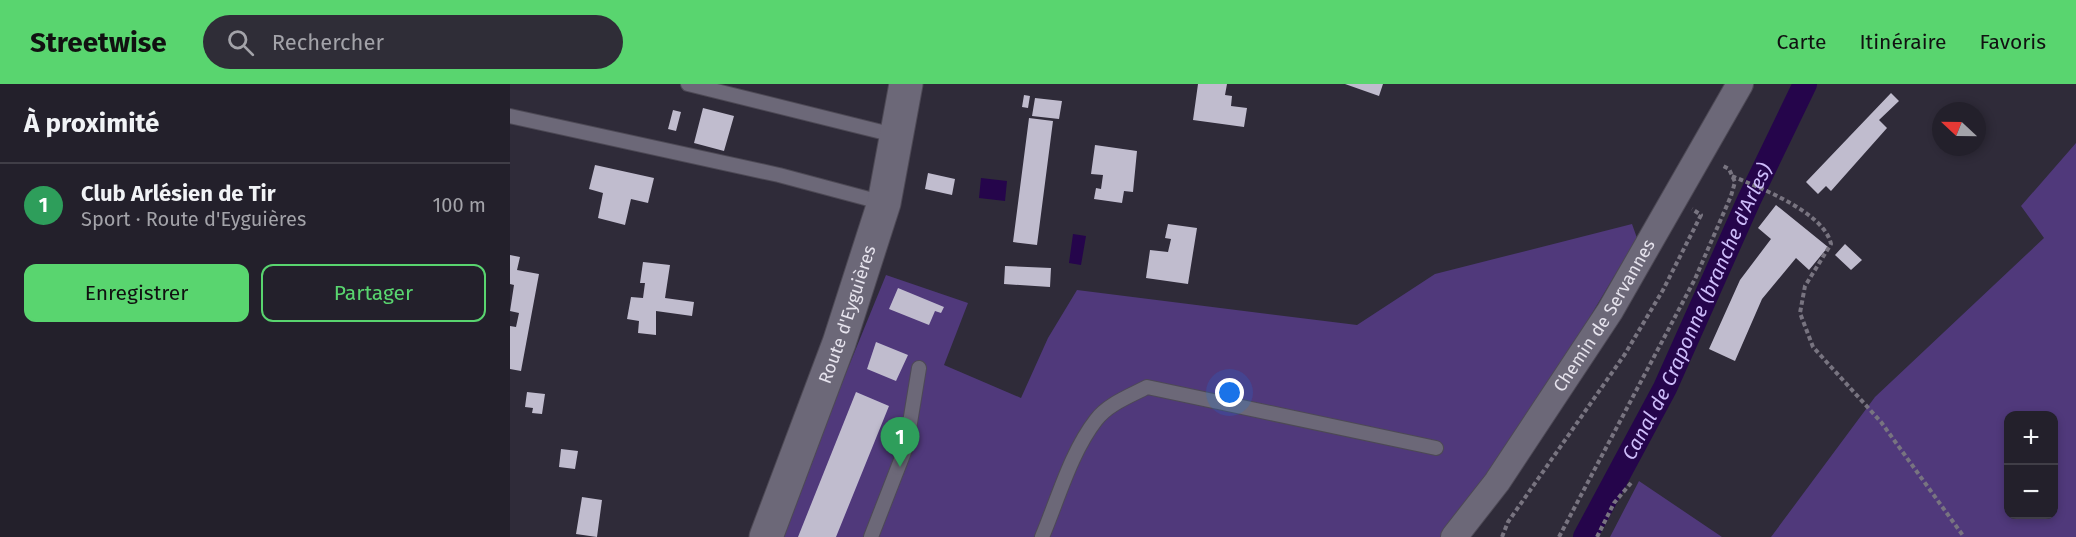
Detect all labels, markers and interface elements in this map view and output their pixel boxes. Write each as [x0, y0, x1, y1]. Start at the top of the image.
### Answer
search box [203, 15, 623, 69]
text: Streetwise [30, 26, 167, 59]
icon: search [224, 26, 257, 59]
text: Rechercher [272, 29, 384, 56]
text: Carte [1777, 29, 1826, 55]
text: Itinéraire [1859, 29, 1946, 55]
text: Favoris [1979, 29, 2046, 55]
north arrow [1932, 102, 1986, 156]
text: À proximité [24, 108, 159, 139]
water label: Canal de Craponne (branche d'Arles) [1617, 159, 1777, 464]
text: Club Arlésien de Tir [81, 180, 276, 207]
text: 1 [39, 193, 48, 217]
text: 100 m [433, 193, 486, 217]
text: Sport · Route d'Eyguières [81, 207, 306, 231]
street label: Chemin de Servannes [1549, 235, 1660, 396]
street label: Route d'Eyguières [814, 243, 881, 387]
button: Enregistrer [24, 264, 249, 322]
button: Partager [261, 264, 486, 322]
your location [1215, 378, 1244, 407]
map controls [2004, 411, 2058, 519]
button: + [2004, 411, 2058, 465]
pin: 1 [880, 418, 920, 467]
button: − [2004, 465, 2058, 519]

